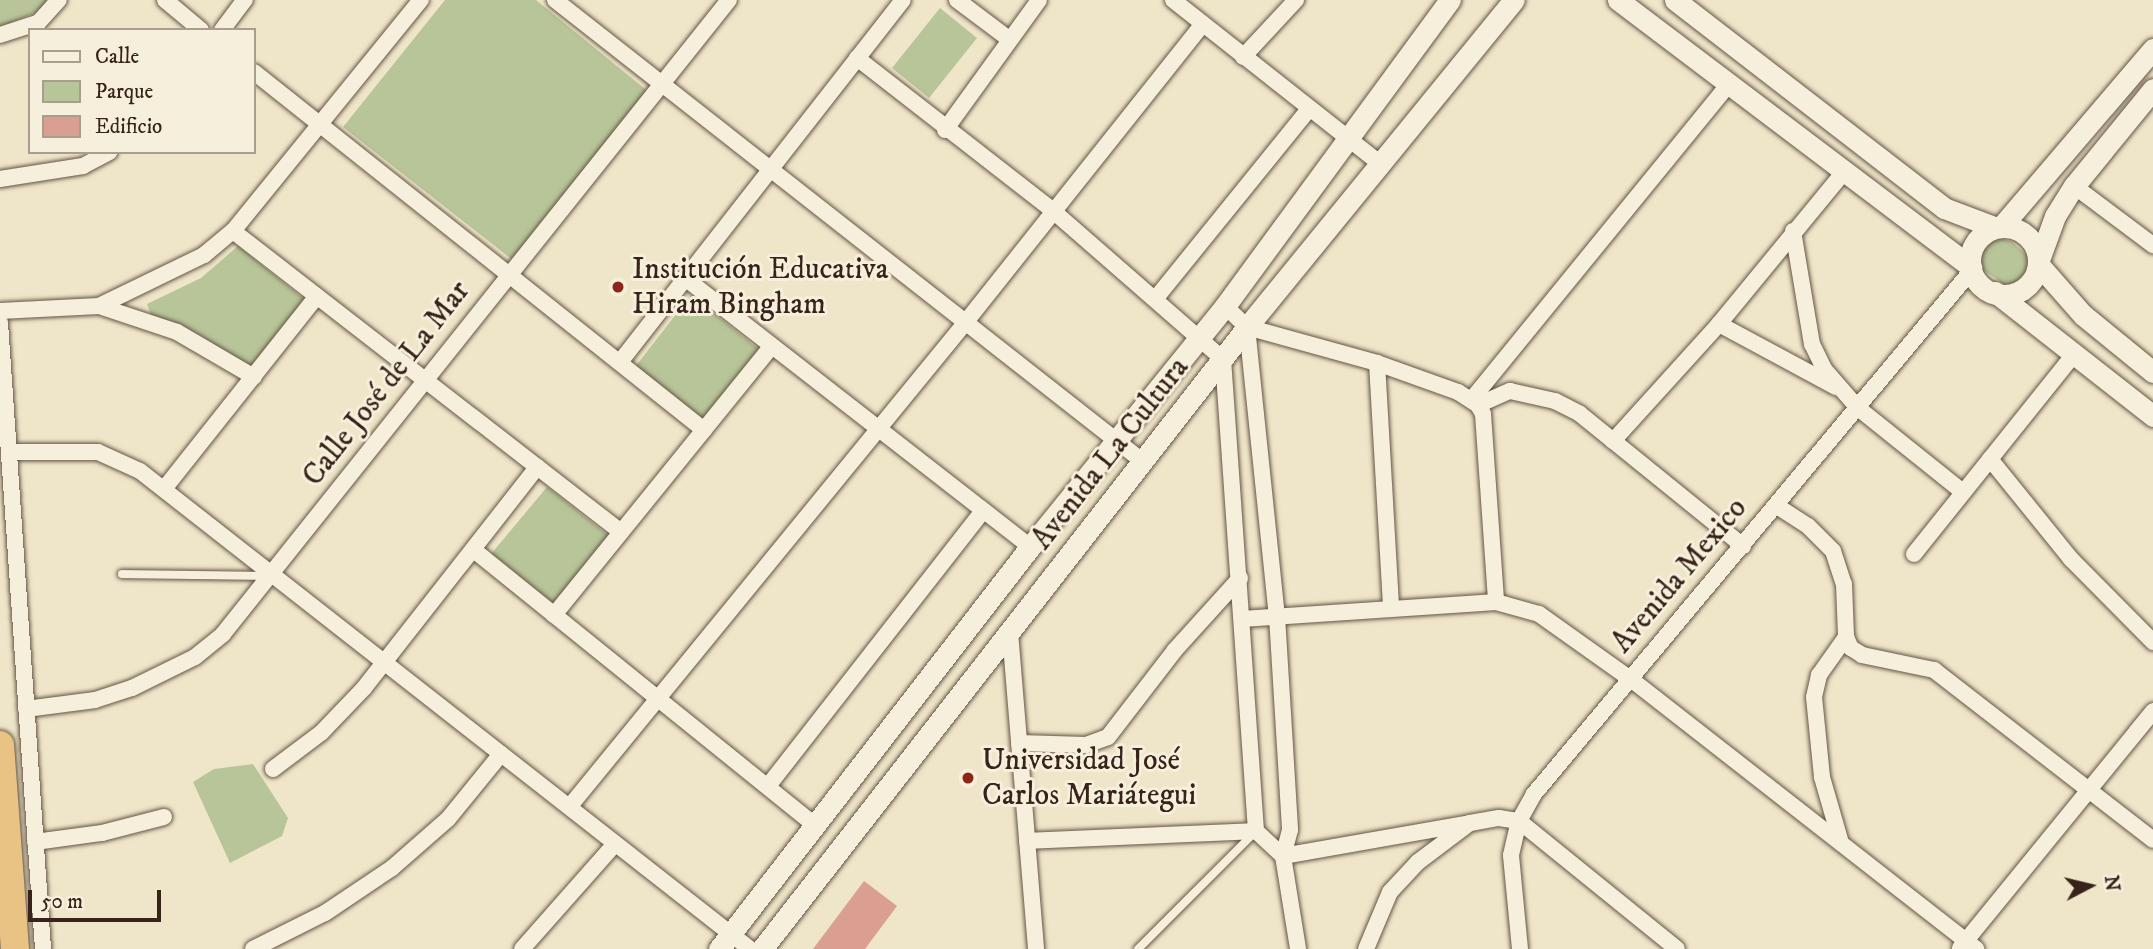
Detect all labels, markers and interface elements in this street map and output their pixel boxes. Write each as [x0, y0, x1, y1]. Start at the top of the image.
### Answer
legend [28, 28, 256, 154]
text: Calle [95, 44, 139, 70]
text: Parque [95, 79, 153, 105]
text: Edificio [95, 114, 162, 140]
place label: Institución Educativa Hiram Bingham [632, 252, 888, 322]
street label: Calle José de La Mar [296, 274, 478, 494]
marker: Institución Educativa Hiram Bingham [610, 279, 626, 295]
street label: Avenida La Cultura [1025, 351, 1197, 557]
street label: Avenida Mexico [1605, 491, 1755, 661]
place label: Universidad José Carlos Mariátegui [982, 743, 1196, 814]
marker: Universidad José Carlos Mariátegui [960, 770, 976, 786]
north arrow [2055, 851, 2125, 921]
text: N [2099, 874, 2124, 893]
scale bar [32, 876, 164, 920]
text: 50 m [41, 889, 83, 915]

